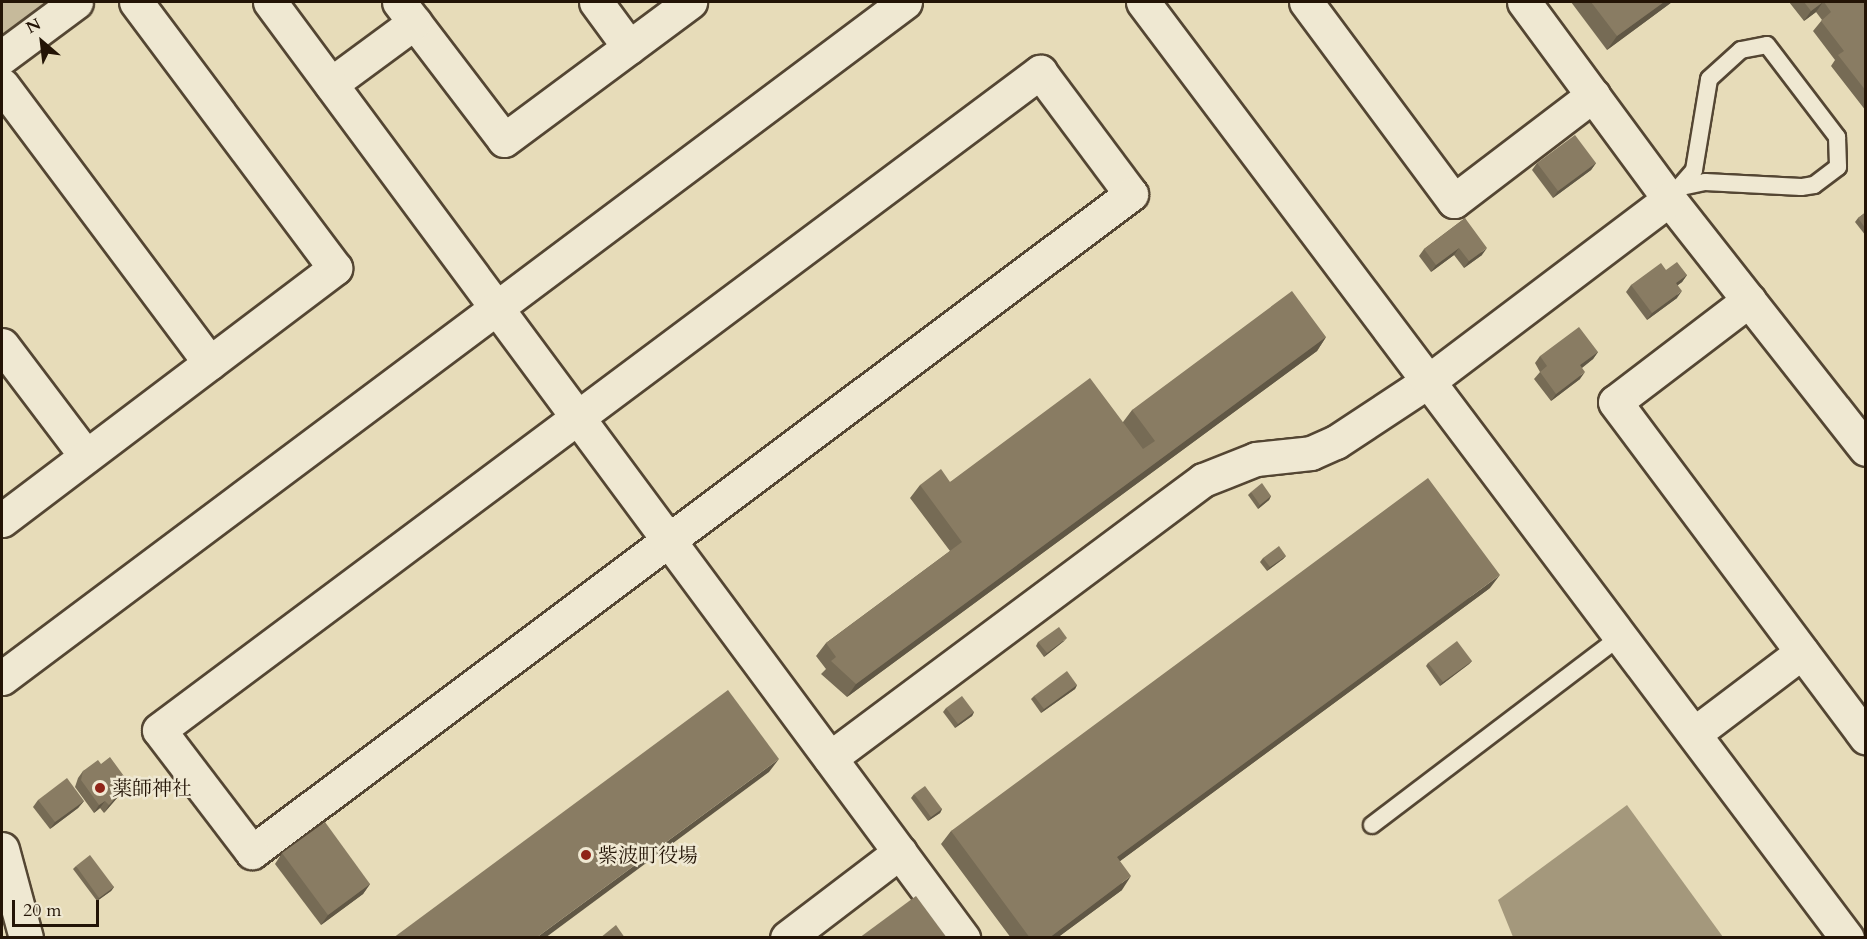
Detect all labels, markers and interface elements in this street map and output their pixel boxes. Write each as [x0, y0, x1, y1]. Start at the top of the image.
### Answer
north arrow [12, 12, 72, 72]
text: N [22, 13, 45, 39]
place label: 薬師神社 [112, 776, 192, 800]
marker: 薬師神社 [93, 781, 107, 795]
place label: 紫波町役場 [598, 843, 698, 867]
marker: 紫波町役場 [579, 848, 593, 862]
scale bar [15, 888, 102, 926]
text: 20 m [23, 898, 62, 923]

